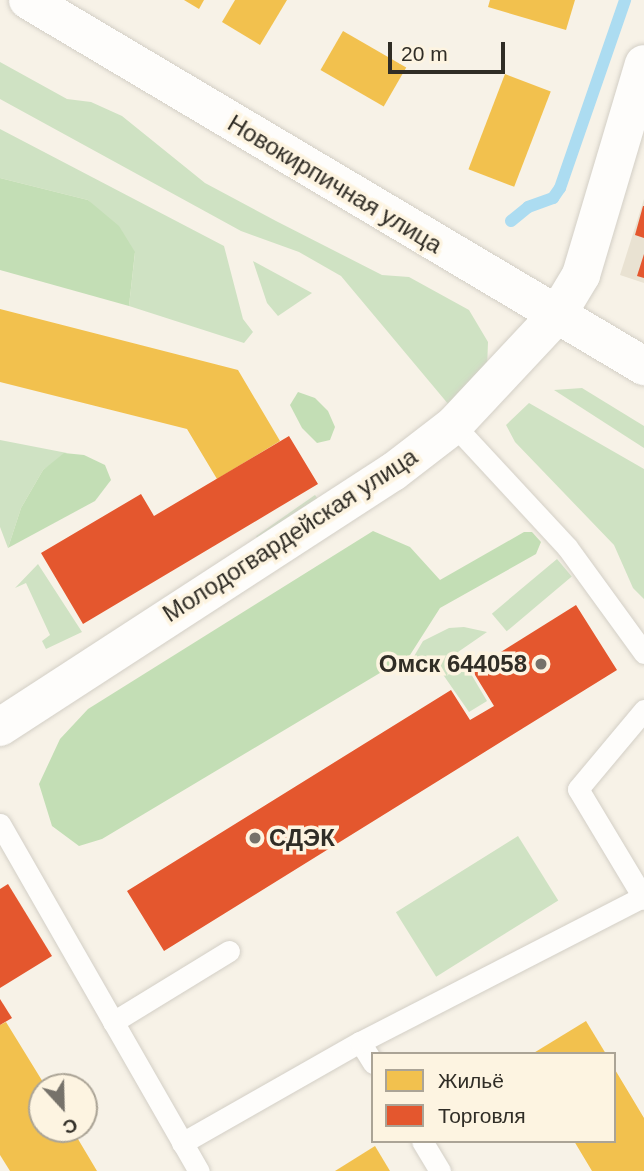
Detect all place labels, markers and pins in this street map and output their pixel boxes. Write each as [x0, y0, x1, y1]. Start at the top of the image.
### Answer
place label: Омск 644058 [379, 650, 527, 678]
marker: Омск 644058 [533, 656, 549, 672]
place label: СДЭК [269, 824, 335, 852]
marker: СДЭК [247, 830, 263, 846]

